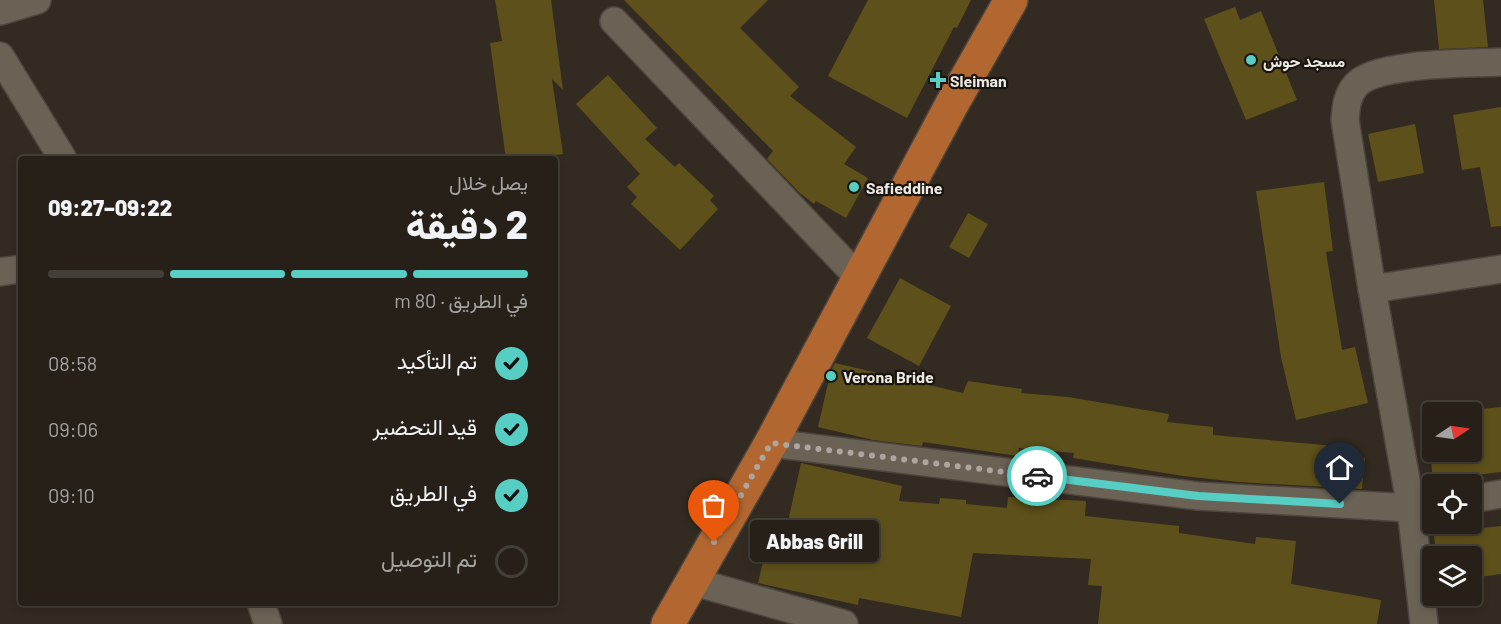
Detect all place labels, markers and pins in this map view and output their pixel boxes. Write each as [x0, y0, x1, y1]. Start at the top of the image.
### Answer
place label: مسجد حوش [1263, 51, 1346, 72]
marker: مسجد حوش [1244, 53, 1258, 67]
place label: Sleiman [950, 71, 1007, 90]
marker: Sleiman [931, 73, 945, 87]
place label: Safieddine [866, 178, 943, 197]
marker: Safieddine [847, 180, 861, 194]
place label: Verona Bride [843, 367, 934, 386]
marker: Verona Bride [824, 369, 838, 383]
pin [1314, 442, 1365, 504]
pin [688, 480, 739, 542]
callout: Abbas Grill [750, 521, 879, 563]

